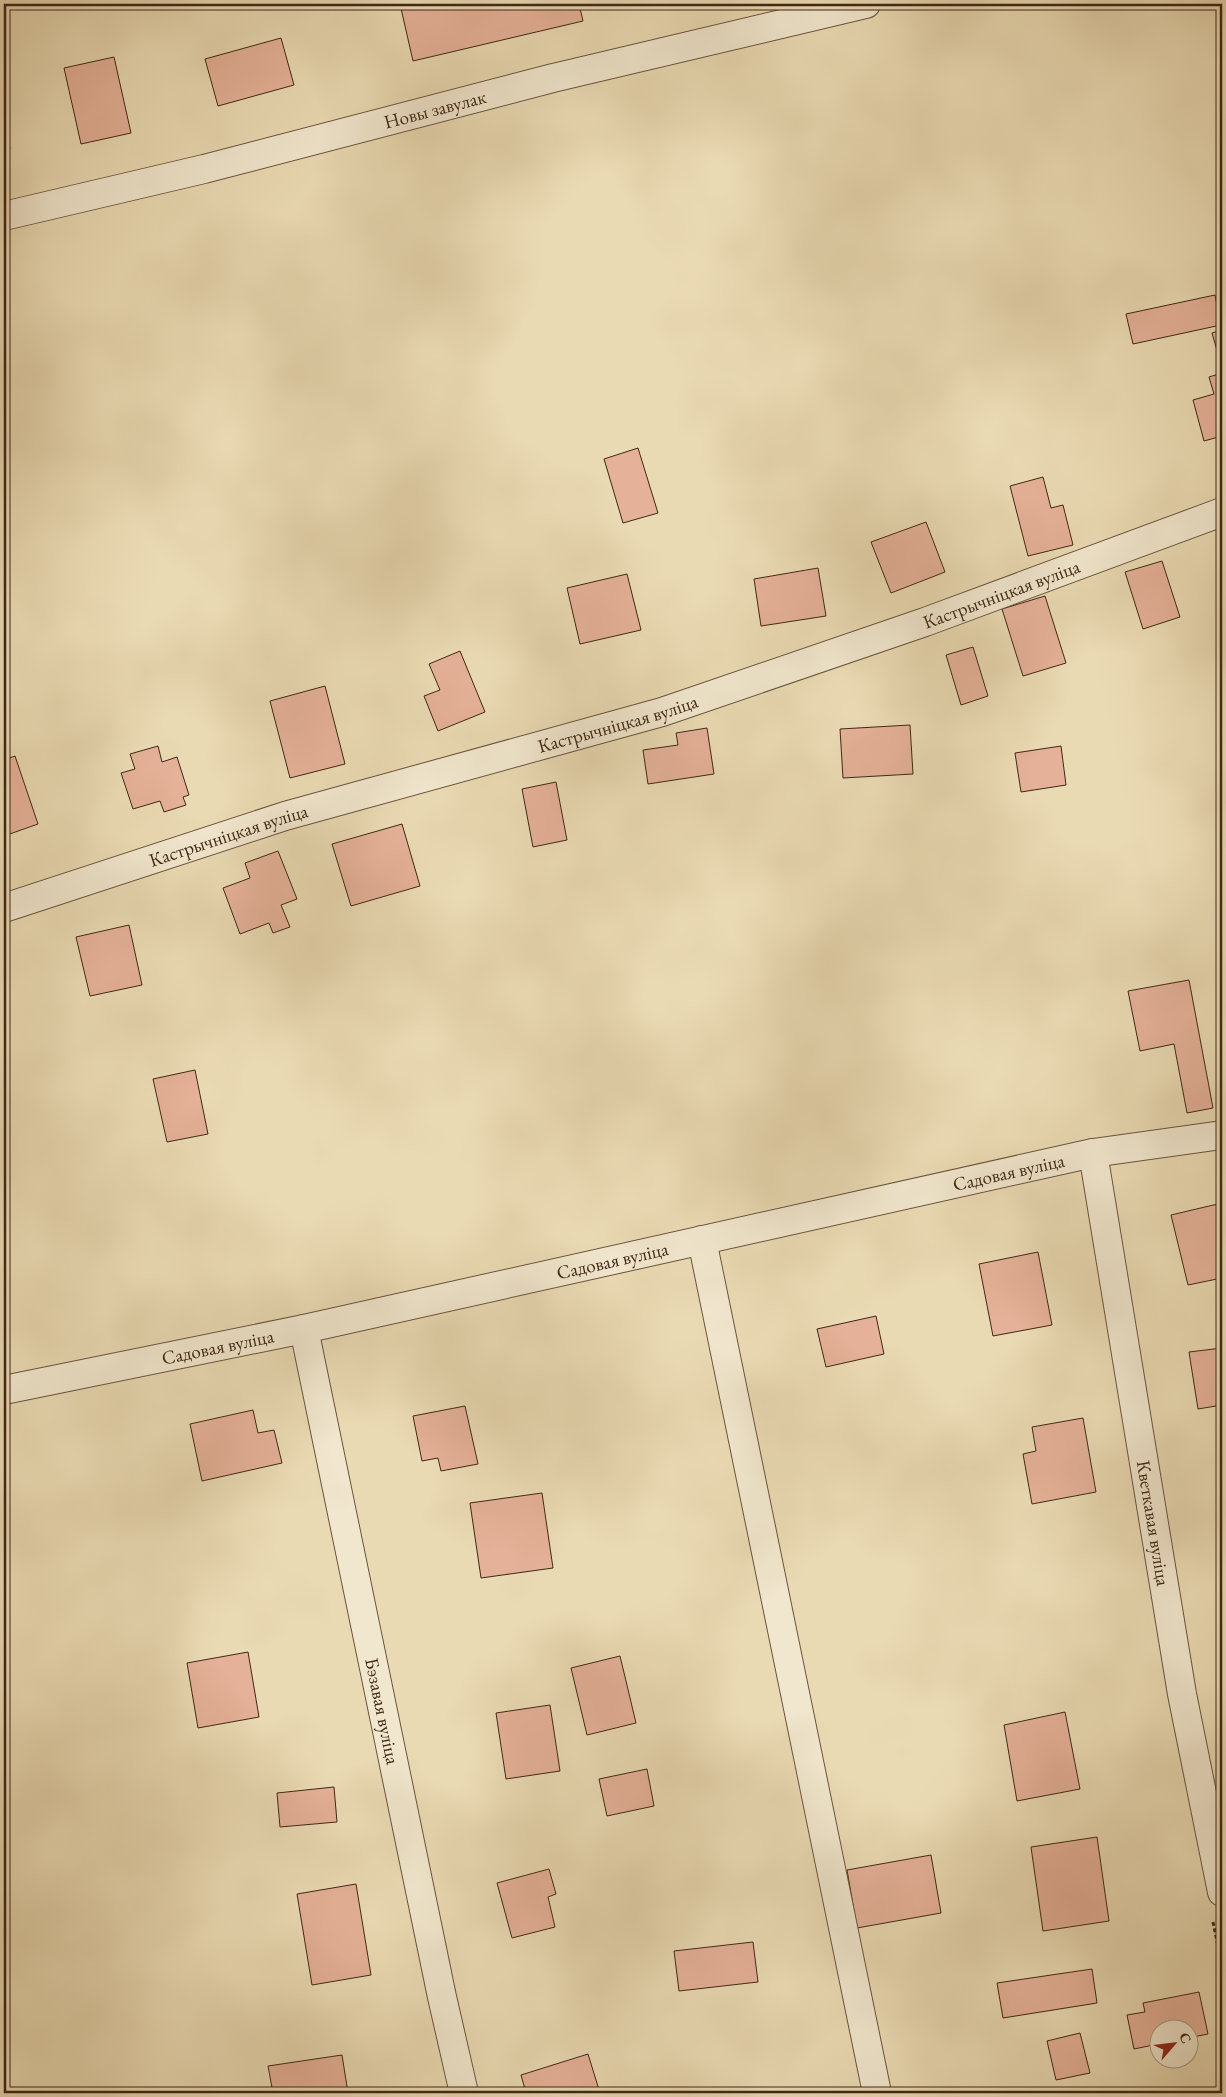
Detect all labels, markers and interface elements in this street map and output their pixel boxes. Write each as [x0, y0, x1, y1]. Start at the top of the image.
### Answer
street label: Новы завулак [381, 84, 489, 135]
street label: Кастрычніцкая вуліца [919, 554, 1084, 635]
street label: Кастрычніцкая вуліца [535, 689, 702, 759]
street label: Кастрычніцкая вуліца [146, 798, 311, 873]
street label: Садовая вуліца [950, 1148, 1067, 1197]
street label: Садовая вуліца [554, 1236, 671, 1285]
street label: Садовая вуліца [159, 1323, 276, 1371]
street label: Кветкавая вуліца [1131, 1458, 1176, 1588]
street label: Бэзавая вуліца [359, 1655, 406, 1767]
north arrow [1148, 2020, 1198, 2070]
text: С [1175, 2029, 1196, 2047]

